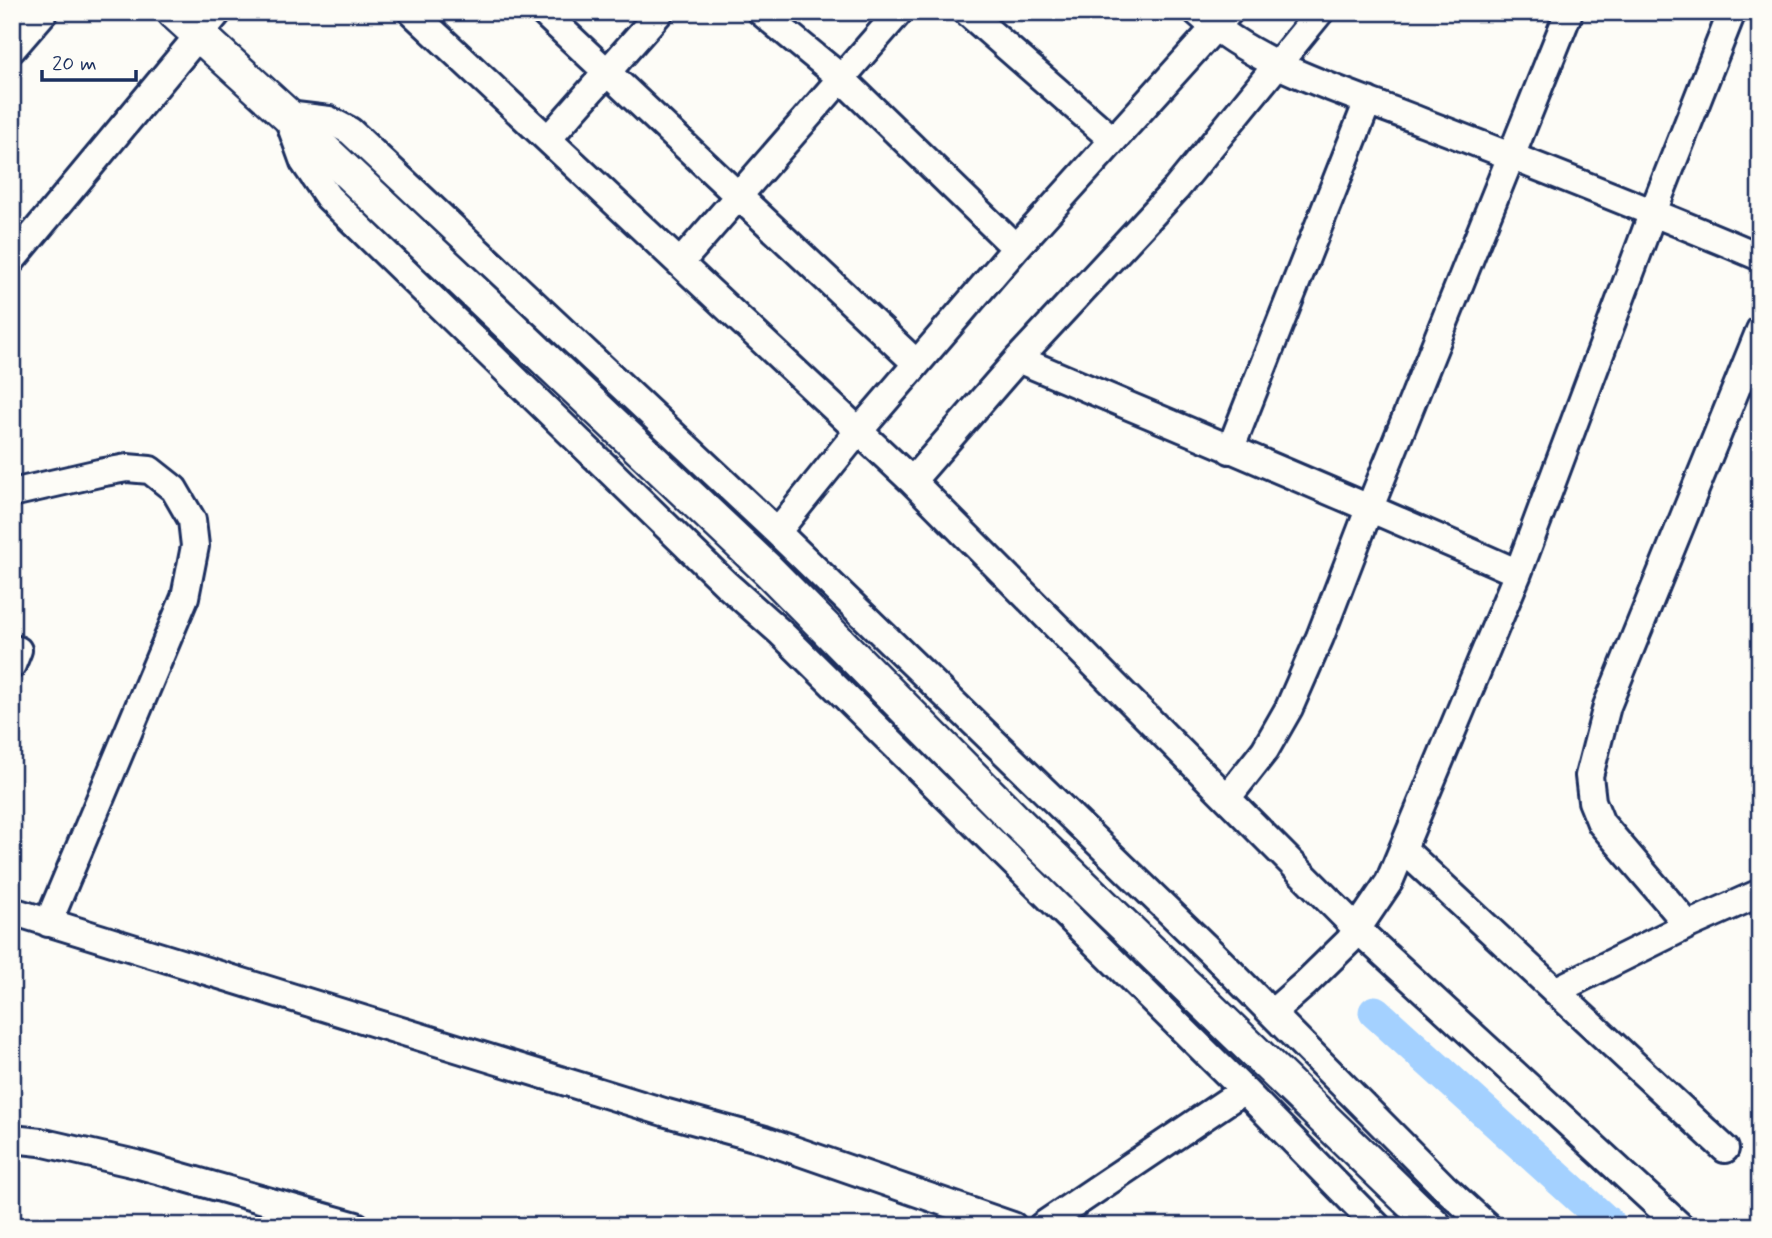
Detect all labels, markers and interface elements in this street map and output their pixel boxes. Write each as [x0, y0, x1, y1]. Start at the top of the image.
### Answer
scale bar [42, 38, 136, 82]
text: 20 m [52, 50, 97, 78]

